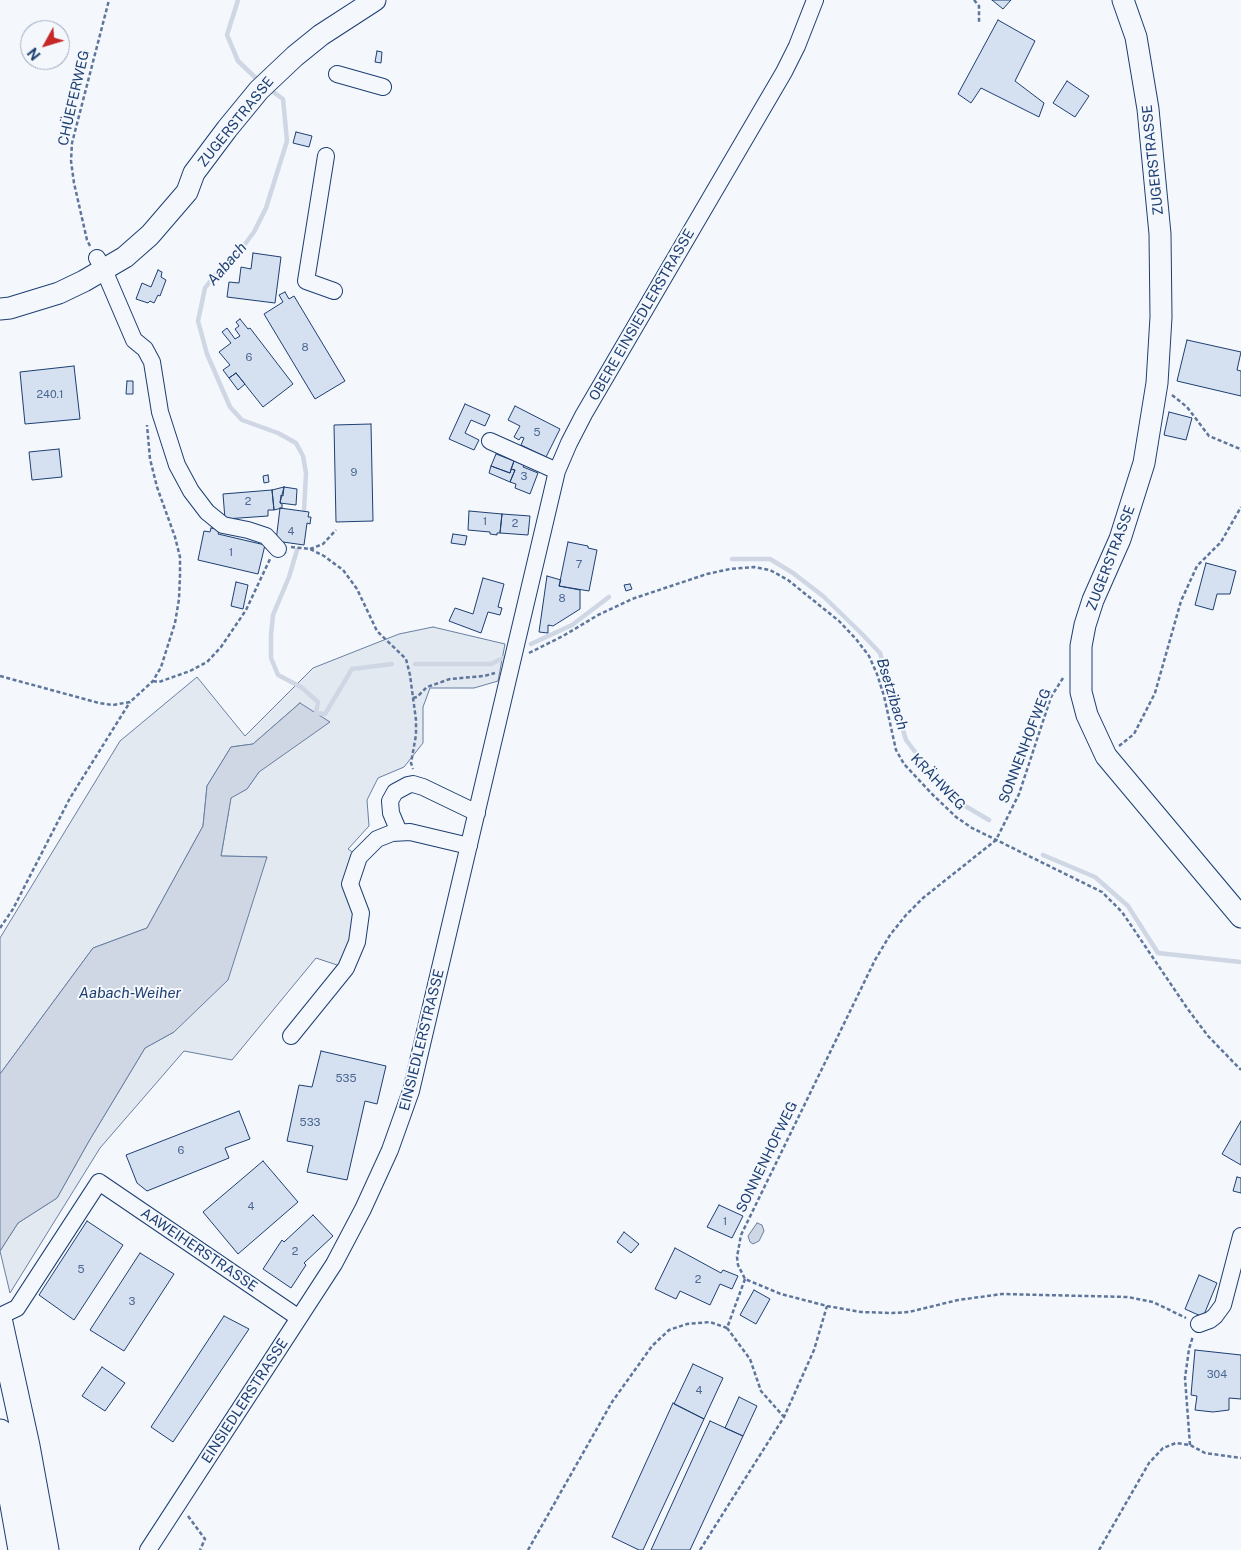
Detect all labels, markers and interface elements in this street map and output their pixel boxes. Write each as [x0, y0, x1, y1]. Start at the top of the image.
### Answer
north arrow [20, 20, 70, 70]
text: N [24, 45, 44, 63]
street label: CHÜEFERWEG [55, 49, 93, 147]
street label: ZUGERSTRASSE [195, 74, 277, 170]
street label: ZUGERSTRASSE [1139, 104, 1167, 216]
street label: OBERE EINSIEDLERSTRASSE [586, 226, 698, 404]
water label: Aabach [203, 239, 251, 289]
house number: 8 [301, 341, 309, 355]
house number: 6 [246, 351, 252, 365]
house number: 240.1 [36, 388, 64, 402]
house number: 5 [533, 426, 541, 440]
house number: 9 [351, 466, 357, 480]
house number: 3 [521, 470, 527, 484]
house number: 2 [245, 495, 251, 509]
street label: ZUGERSTRASSE [1083, 503, 1139, 613]
house number: 1 [483, 515, 487, 529]
house number: 2 [512, 517, 518, 531]
house number: 4 [288, 525, 294, 539]
house number: 1 [229, 546, 233, 560]
house number: 7 [576, 558, 582, 572]
house number: 8 [558, 592, 566, 606]
water label: Bsetzibach [873, 656, 911, 732]
street label: SONNENHOFWEG [995, 686, 1055, 806]
street label: KRÄHWEG [907, 750, 969, 814]
street label: EINSIEDLERSTRASSE [396, 967, 448, 1113]
water label: Aabach-Weiher [79, 984, 181, 1002]
house number: 535 [335, 1072, 357, 1086]
street label: SONNENHOFWEG [733, 1099, 801, 1215]
house number: 533 [300, 1116, 320, 1130]
house number: 6 [178, 1144, 184, 1158]
house number: 4 [248, 1200, 254, 1214]
street label: AAWEIHERSTRASSE [137, 1205, 261, 1295]
house number: 1 [723, 1215, 727, 1229]
house number: 2 [292, 1245, 298, 1259]
house number: 5 [77, 1263, 85, 1277]
house number: 2 [695, 1273, 701, 1287]
house number: 3 [129, 1295, 135, 1309]
street label: EINSIEDLERSTRASSE [198, 1335, 292, 1467]
house number: 304 [1207, 1368, 1227, 1382]
house number: 4 [696, 1384, 702, 1398]

